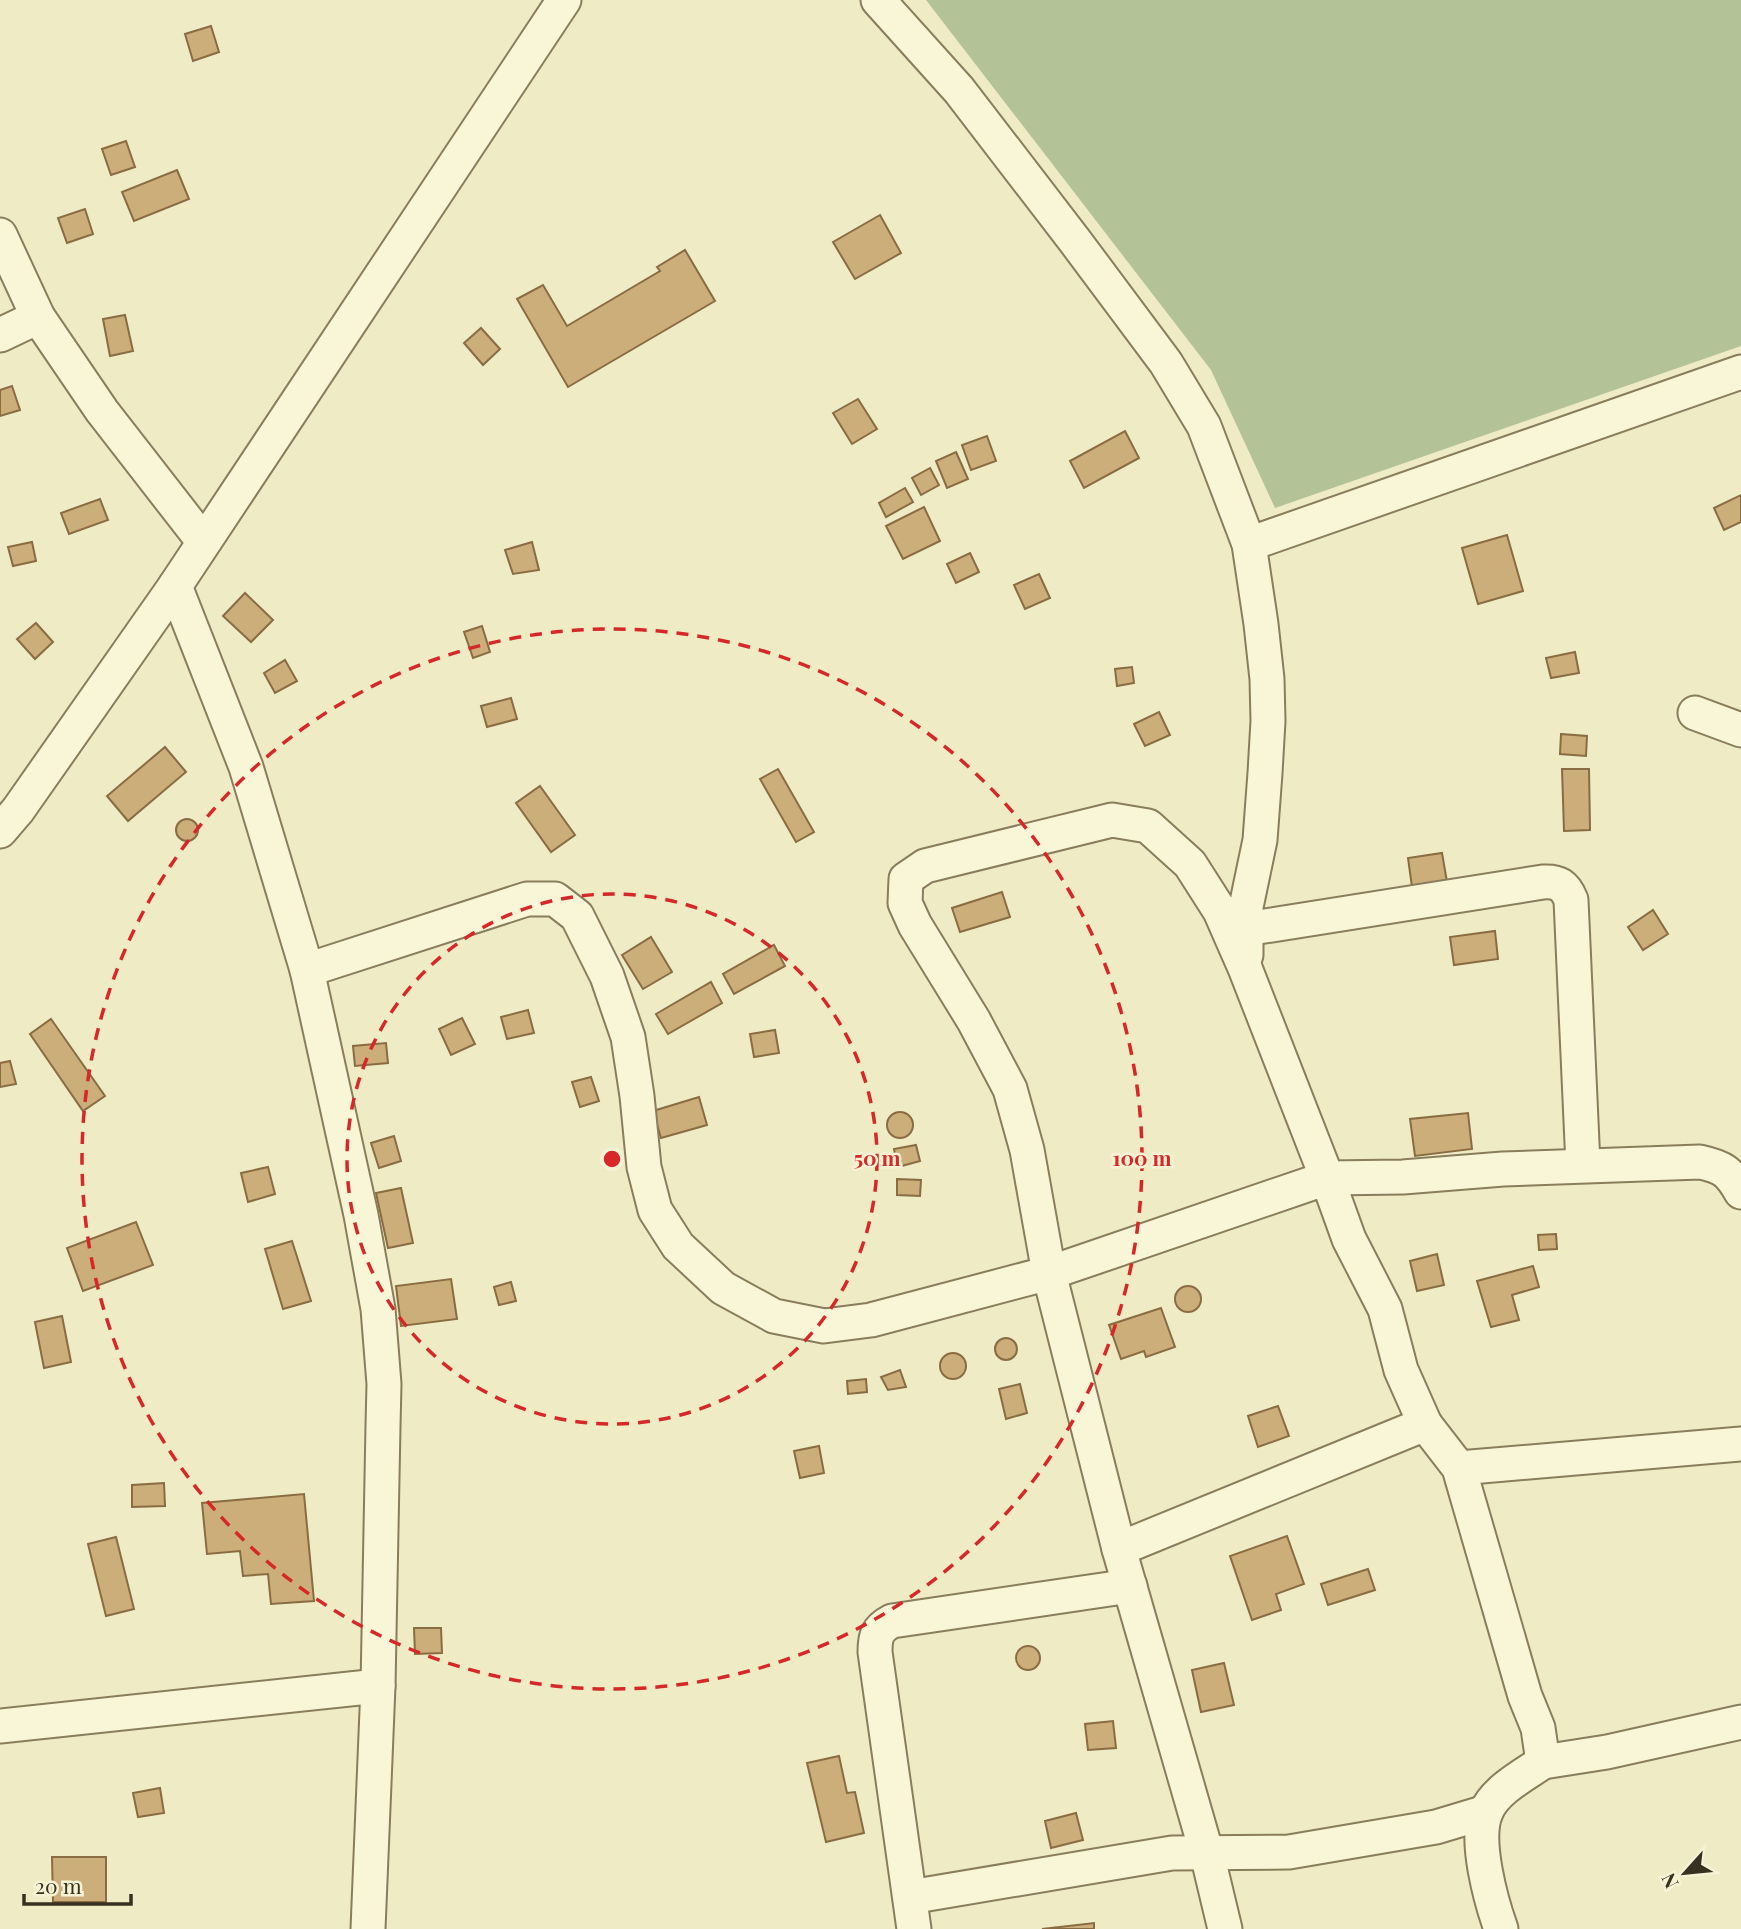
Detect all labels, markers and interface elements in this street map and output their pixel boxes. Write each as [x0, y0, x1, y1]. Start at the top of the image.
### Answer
text: 50 m [853, 1143, 901, 1171]
text: 100 m [1112, 1143, 1172, 1171]
centre of rings [600, 1147, 624, 1171]
north arrow [1650, 1838, 1720, 1908]
scale bar [24, 1862, 131, 1906]
text: N [1654, 1869, 1684, 1893]
text: 20 m [35, 1871, 82, 1899]

